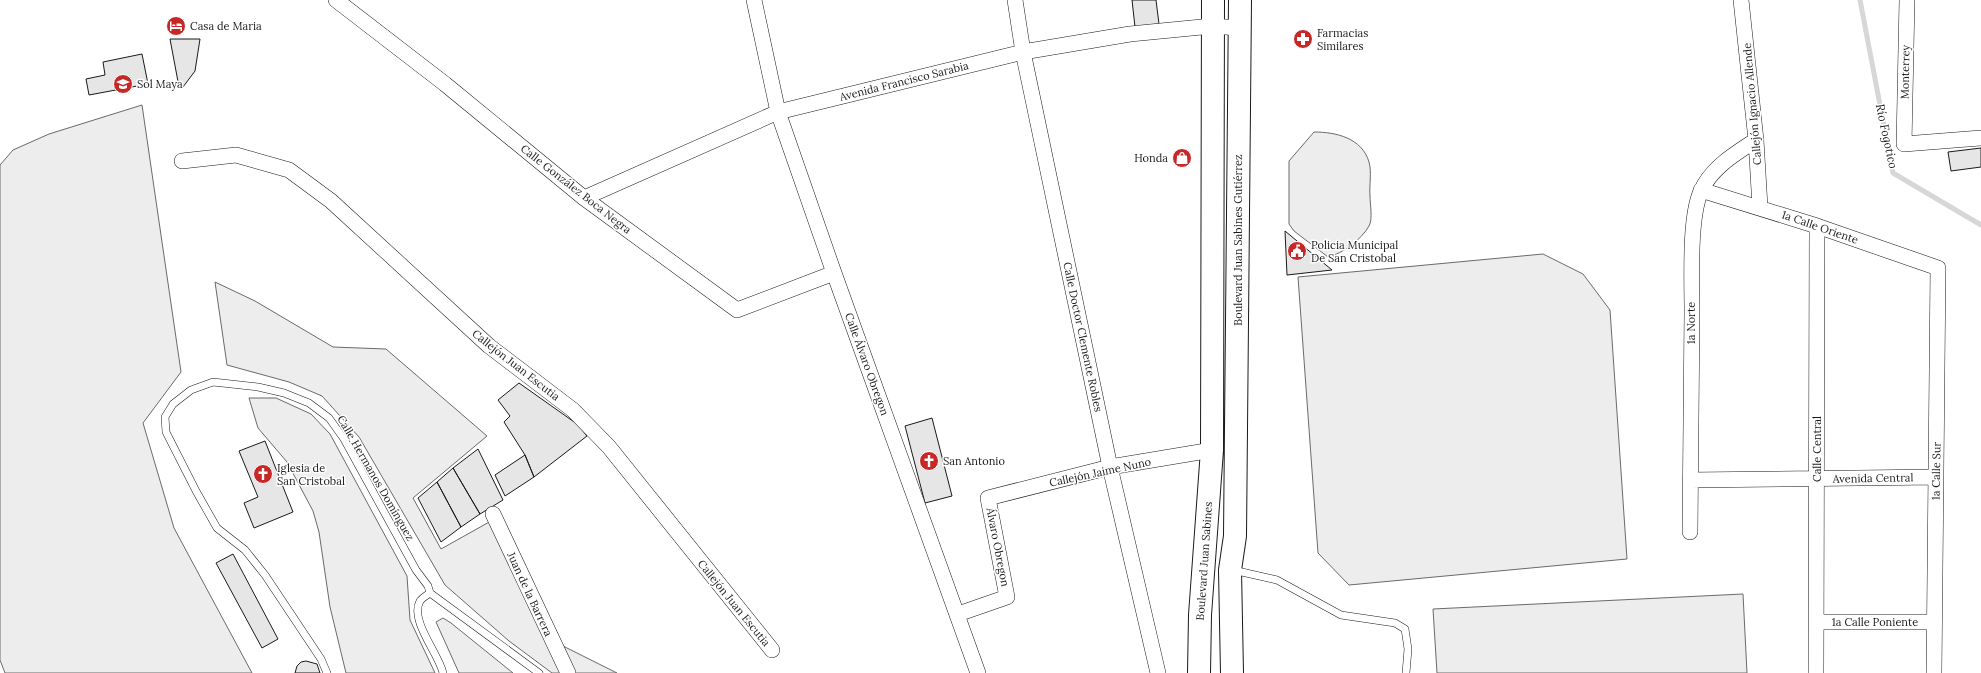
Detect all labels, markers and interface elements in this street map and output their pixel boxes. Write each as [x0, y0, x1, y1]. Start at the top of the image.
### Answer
hotel icon: Casa de Maria [165, 15, 187, 37]
place label: Casa de Maria [190, 19, 262, 33]
place label: Farmacias Similares [1317, 26, 1368, 53]
pharmacy icon: Farmacias Similares [1292, 28, 1314, 50]
street label: Callejón Ignacio Allende [1740, 42, 1764, 166]
street label: Monterrey [1898, 44, 1912, 99]
street label: Avenida Francisco Sarabia [837, 58, 970, 104]
school or university icon: Sol Maya [112, 73, 134, 95]
place label: Sol Maya [137, 77, 183, 91]
water label: Río Fogotico [1873, 102, 1901, 170]
street label: Calle González Boca Negra [518, 141, 634, 237]
shop icon: Honda [1171, 147, 1193, 169]
place label: Honda [1134, 151, 1168, 165]
street label: Boulevard Juan Sabines Gutiérrez [1231, 154, 1245, 326]
street label: 1a Calle Oriente [1780, 207, 1860, 247]
place label: Policia Municipal De San Cristobal [1311, 238, 1398, 265]
public building icon: Policia Municipal De San Cristobal [1286, 240, 1308, 262]
street label: Calle Doctor Clemente Robles [1060, 261, 1106, 413]
street label: 1a Norte [1684, 302, 1698, 344]
street label: Calle Álvaro Obregon [842, 311, 892, 417]
street label: Callejón Juan Escutia [469, 326, 563, 404]
street label: Calle Hermanos Domínguez [334, 413, 418, 543]
street label: Calle Central [1810, 416, 1824, 482]
street label: 1a Calle Sur [1928, 442, 1944, 500]
church icon: San Antonio [918, 450, 940, 472]
place label: San Antonio [943, 454, 1005, 468]
street label: Callejón Jaime Nuno [1048, 454, 1152, 490]
place label: Iglesia de San Cristobal [277, 461, 345, 488]
church icon: Iglesia de San Cristobal [252, 463, 274, 485]
street label: Avenida Central [1831, 470, 1914, 486]
street label: Boulevard Juan Sabines [1193, 501, 1215, 621]
street label: Álvaro Obregon [983, 505, 1013, 588]
street label: Juan de la Barrera [504, 549, 556, 639]
street label: Callejón Juan Escutia [695, 557, 773, 649]
street label: 1a Calle Poniente [1832, 615, 1918, 629]

